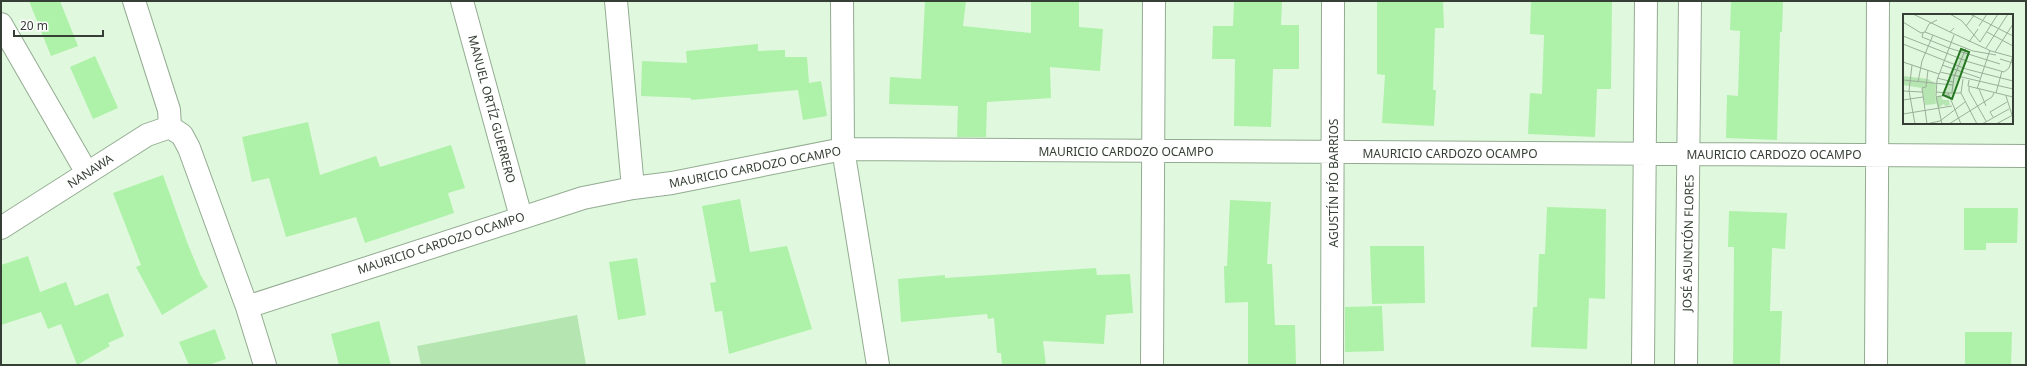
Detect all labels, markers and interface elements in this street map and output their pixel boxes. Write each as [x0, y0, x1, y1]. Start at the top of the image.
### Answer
scale bar [14, 12, 103, 38]
inset map [1903, 14, 2013, 124]
text: 20 m [20, 17, 48, 34]
street label: MANUEL ORTÍZ GUERRERO [464, 33, 520, 185]
street label: AGUSTÍN PÍO BARRIOS [1325, 118, 1342, 247]
street label: MAURICIO CARDOZO OCAMPO [667, 142, 843, 192]
street label: MAURICIO CARDOZO OCAMPO [1038, 143, 1214, 160]
street label: MAURICIO CARDOZO OCAMPO [1362, 145, 1538, 162]
street label: MAURICIO CARDOZO OCAMPO [1686, 146, 1862, 163]
street label: NANAWA [64, 150, 116, 192]
street label: JOSÉ ASUNCIÓN FLORES [1678, 174, 1698, 313]
street label: MAURICIO CARDOZO OCAMPO [355, 208, 527, 278]

